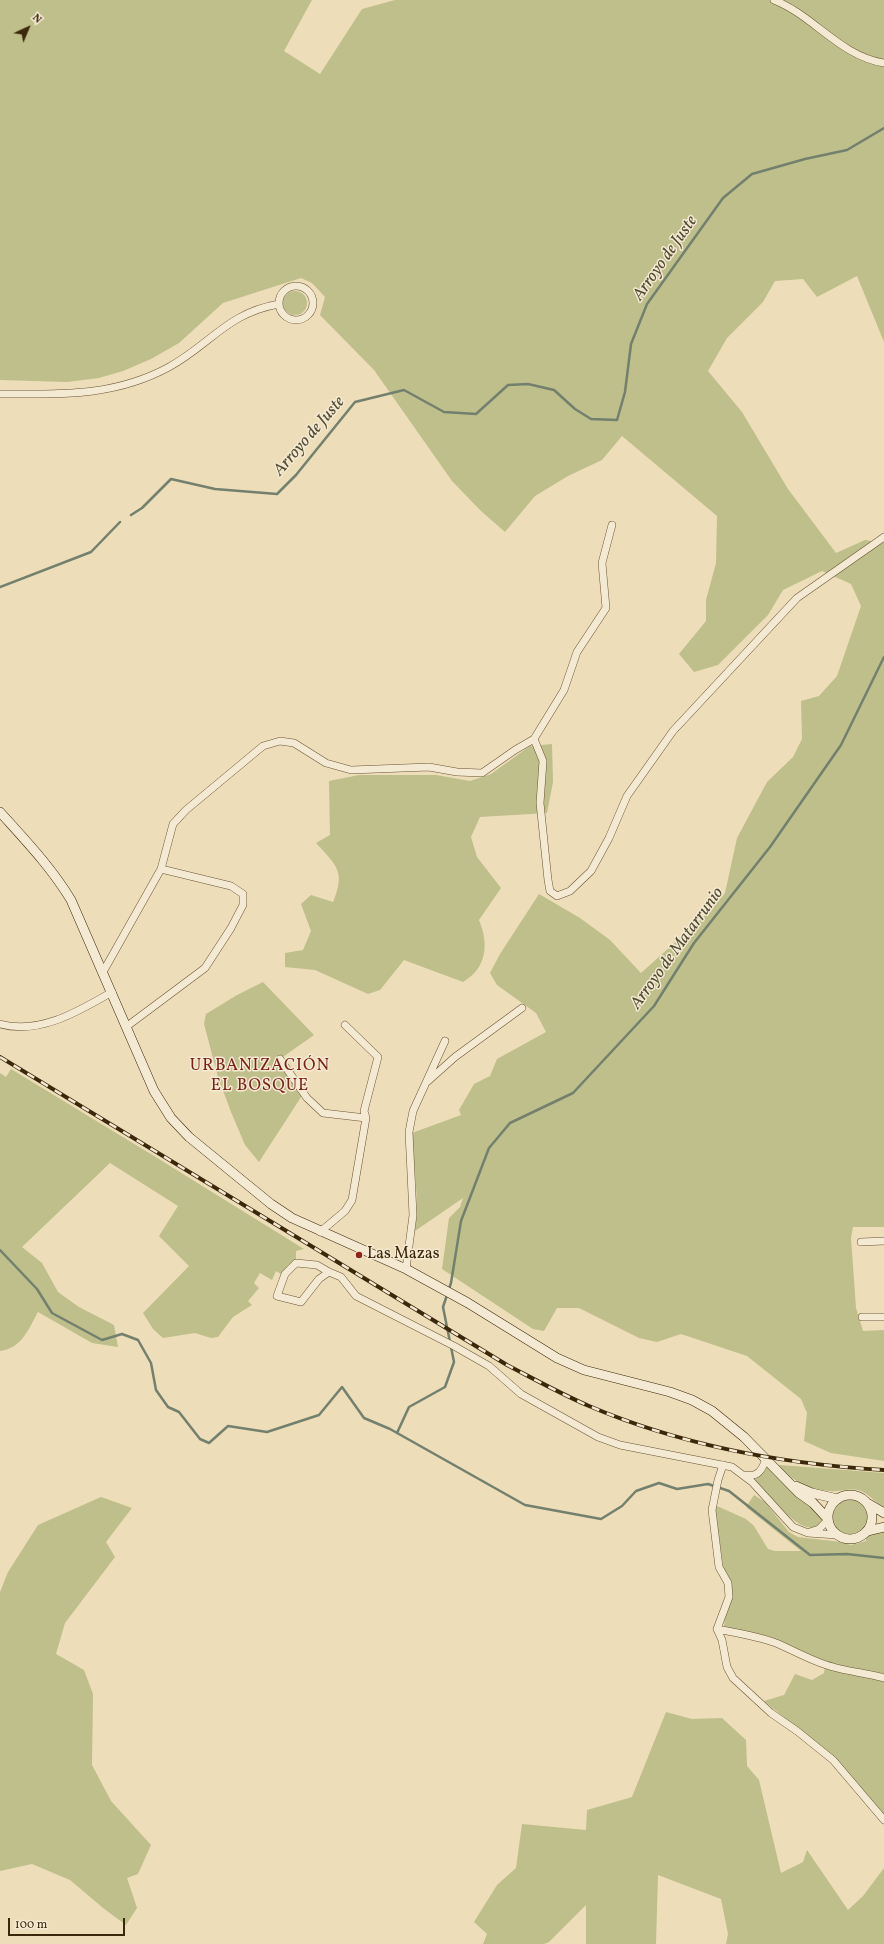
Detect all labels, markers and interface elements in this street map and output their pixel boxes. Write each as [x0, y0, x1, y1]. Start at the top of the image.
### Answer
north arrow [8, 8, 48, 48]
text: N [29, 11, 45, 27]
water label: Arroyo de Juste [629, 213, 703, 305]
water label: Arroyo de Juste [270, 393, 350, 481]
water label: Arroyo de Matarrunio [627, 884, 729, 1014]
district label: URBANIZACIÓN EL BOSQUE [190, 1057, 330, 1097]
place label: Las Mazas [367, 1245, 440, 1265]
marker: Las Mazas [354, 1250, 364, 1260]
scale bar [10, 1910, 127, 1936]
text: 100 m [15, 1917, 47, 1933]

